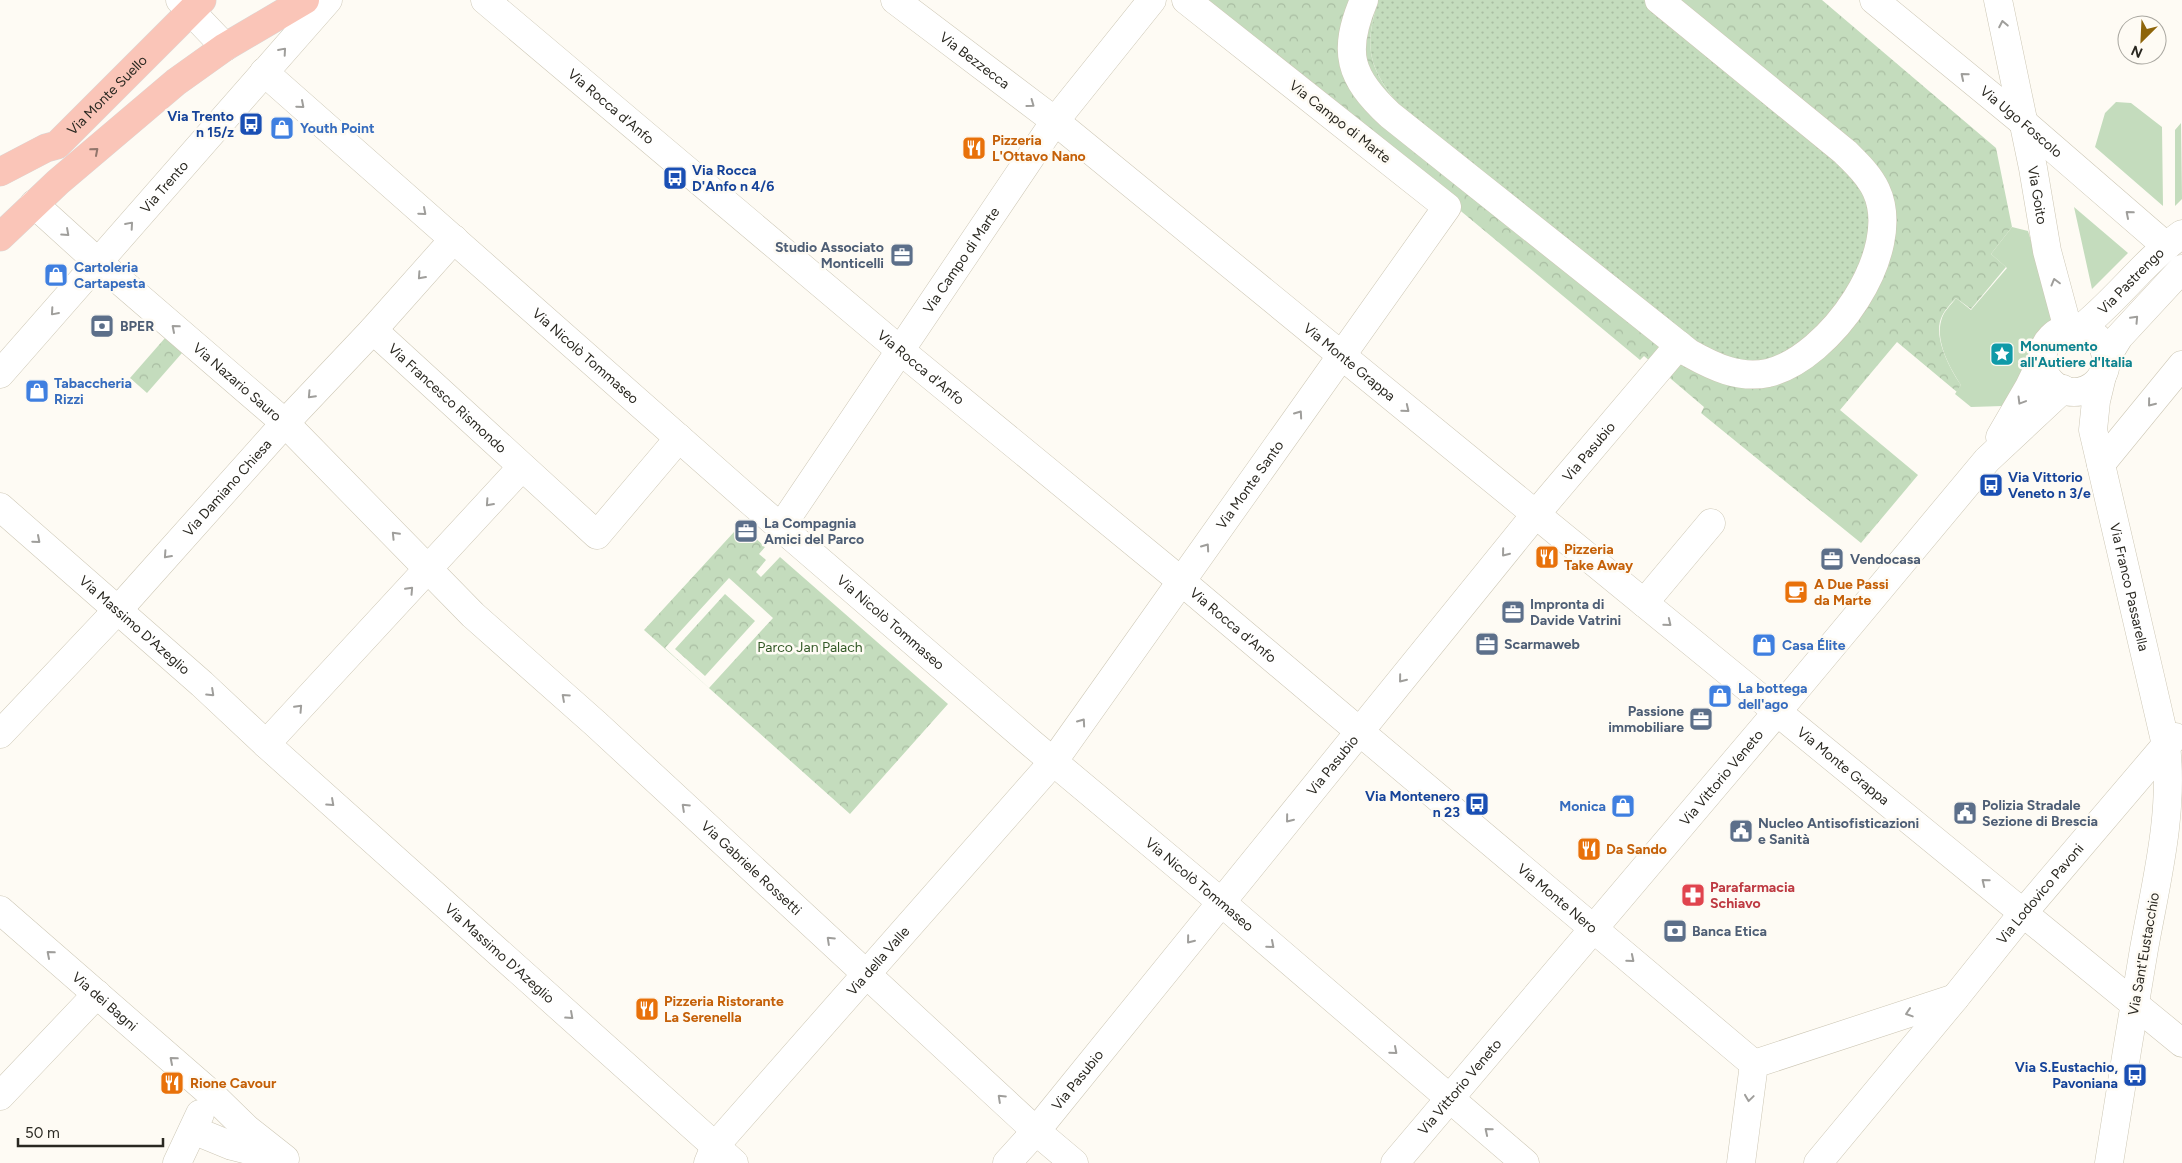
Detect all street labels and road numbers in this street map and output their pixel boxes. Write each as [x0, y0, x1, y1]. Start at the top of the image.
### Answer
street label: Via Bezzecca [936, 28, 1013, 92]
street label: Via Monte Suello [63, 51, 151, 139]
street label: Via Rocca d'Anfo [564, 65, 658, 148]
street label: Via Campo di Marte [1286, 77, 1394, 167]
street label: Via Ugo Foscolo [1977, 82, 2066, 161]
street label: Via Trento [137, 157, 192, 217]
street label: Via Goito [2024, 165, 2051, 225]
street label: Via Campo di Marte [919, 204, 1003, 316]
street label: Via Pastrengo [2094, 244, 2167, 318]
street label: Via Nicolò Tommaseo [529, 304, 642, 407]
street label: Via Monte Grappa [1300, 319, 1399, 405]
street label: Via Rocca d'Anfo [874, 326, 968, 408]
street label: Via Nazario Sauro [189, 339, 285, 425]
street label: Via Francesco Rismondo [385, 340, 510, 457]
street label: Via Pasubio [1559, 418, 1619, 485]
street label: Via Damiano Chiesa [179, 436, 275, 540]
street label: Via Monte Santo [1213, 437, 1287, 532]
street label: Via Franco Passarella [2106, 521, 2152, 653]
street label: Via Nicolò Tommaseo [834, 571, 948, 673]
street label: Via Massimo D'Azeglio [76, 572, 193, 678]
street label: Via Rocca d'Anfo [1187, 584, 1280, 666]
street label: Via Monte Grappa [1794, 723, 1893, 809]
street label: Via Vittorio Veneto [1676, 726, 1767, 829]
street label: Via Pasubio [1303, 732, 1362, 799]
street label: Via Gabriele Rossetti [698, 817, 805, 919]
street label: Via Nicolò Tommaseo [1142, 834, 1257, 935]
street label: Via Lodovico Pavoni [1993, 840, 2087, 948]
street label: Via Monte Nero [1514, 860, 1601, 937]
street label: Via Sant'Eustacchio [2125, 891, 2163, 1017]
street label: Via Massimo D'Azeglio [441, 900, 558, 1007]
street label: Via della Valle [843, 923, 913, 999]
street label: Via dei Bagni [69, 968, 141, 1034]
street label: Via Vittorio Veneto [1414, 1035, 1505, 1138]
street label: Via Pasubio [1048, 1046, 1107, 1113]

